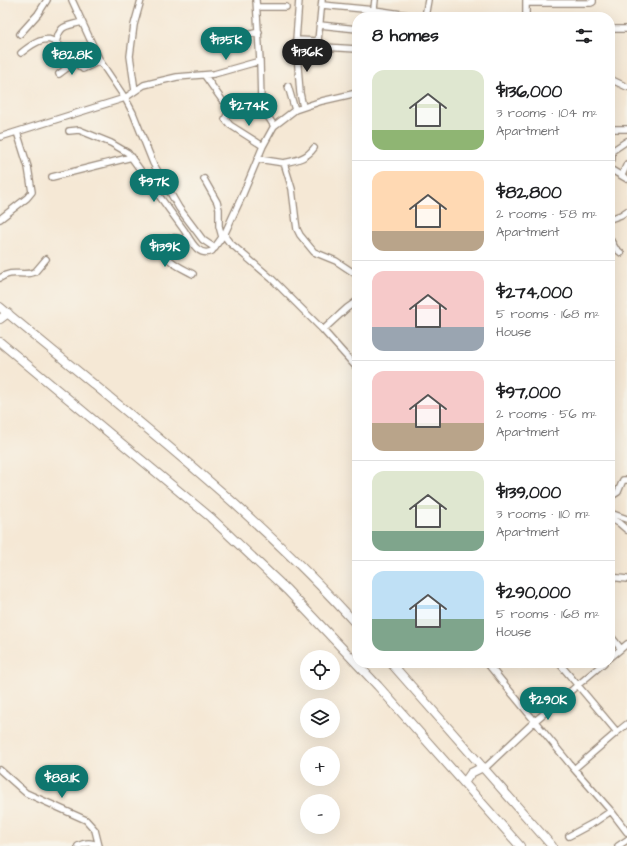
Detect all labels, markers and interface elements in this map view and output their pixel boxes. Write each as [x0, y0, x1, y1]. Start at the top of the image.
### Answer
text: 8 homes [372, 24, 439, 48]
icon: filters [573, 25, 595, 47]
pin: $135K [198, 27, 254, 61]
text: $135K [210, 31, 242, 49]
pin: $136K [279, 39, 335, 73]
pin: $82.8K [39, 42, 105, 76]
text: $136K [291, 43, 323, 61]
text: $82.8K [51, 46, 93, 64]
text: $136,000 [496, 80, 562, 104]
icon: home [404, 86, 452, 134]
pin: $274K [221, 93, 277, 127]
text: $274K [229, 97, 269, 115]
text: 3 rooms · 104 m² [496, 104, 597, 122]
text: Apartment [496, 122, 560, 140]
pin: $97K [130, 169, 178, 203]
text: $97K [139, 173, 169, 191]
text: $82,800 [496, 181, 562, 205]
icon: home [404, 187, 452, 235]
text: 2 rooms · 58 m² [496, 205, 597, 223]
text: Apartment [496, 223, 560, 241]
pin: $139K [137, 234, 193, 268]
text: $139K [150, 238, 180, 256]
text: $274,000 [496, 281, 572, 305]
icon: home [404, 287, 452, 335]
text: 5 rooms · 168 m² [496, 305, 600, 323]
text: House [496, 323, 531, 341]
text: $97,000 [496, 381, 561, 405]
icon: home [404, 387, 452, 435]
text: 2 rooms · 56 m² [496, 405, 597, 423]
text: Apartment [496, 423, 560, 441]
text: $139,000 [496, 481, 561, 505]
icon: home [404, 487, 452, 535]
text: 3 rooms · 110 m² [496, 505, 590, 523]
text: Apartment [496, 523, 560, 541]
text: $290,000 [496, 581, 571, 605]
icon: home [404, 587, 452, 635]
text: 5 rooms · 168 m² [496, 605, 600, 623]
text: House [496, 623, 531, 641]
map controls [300, 650, 340, 834]
button: locate [300, 650, 340, 690]
pin: $290K [520, 687, 576, 721]
text: $290K [529, 691, 567, 709]
button: layers [300, 698, 340, 738]
button: + [300, 746, 340, 786]
pin: $88.1K [29, 765, 95, 799]
text: $88.1K [44, 769, 80, 787]
button: − [300, 794, 340, 834]

